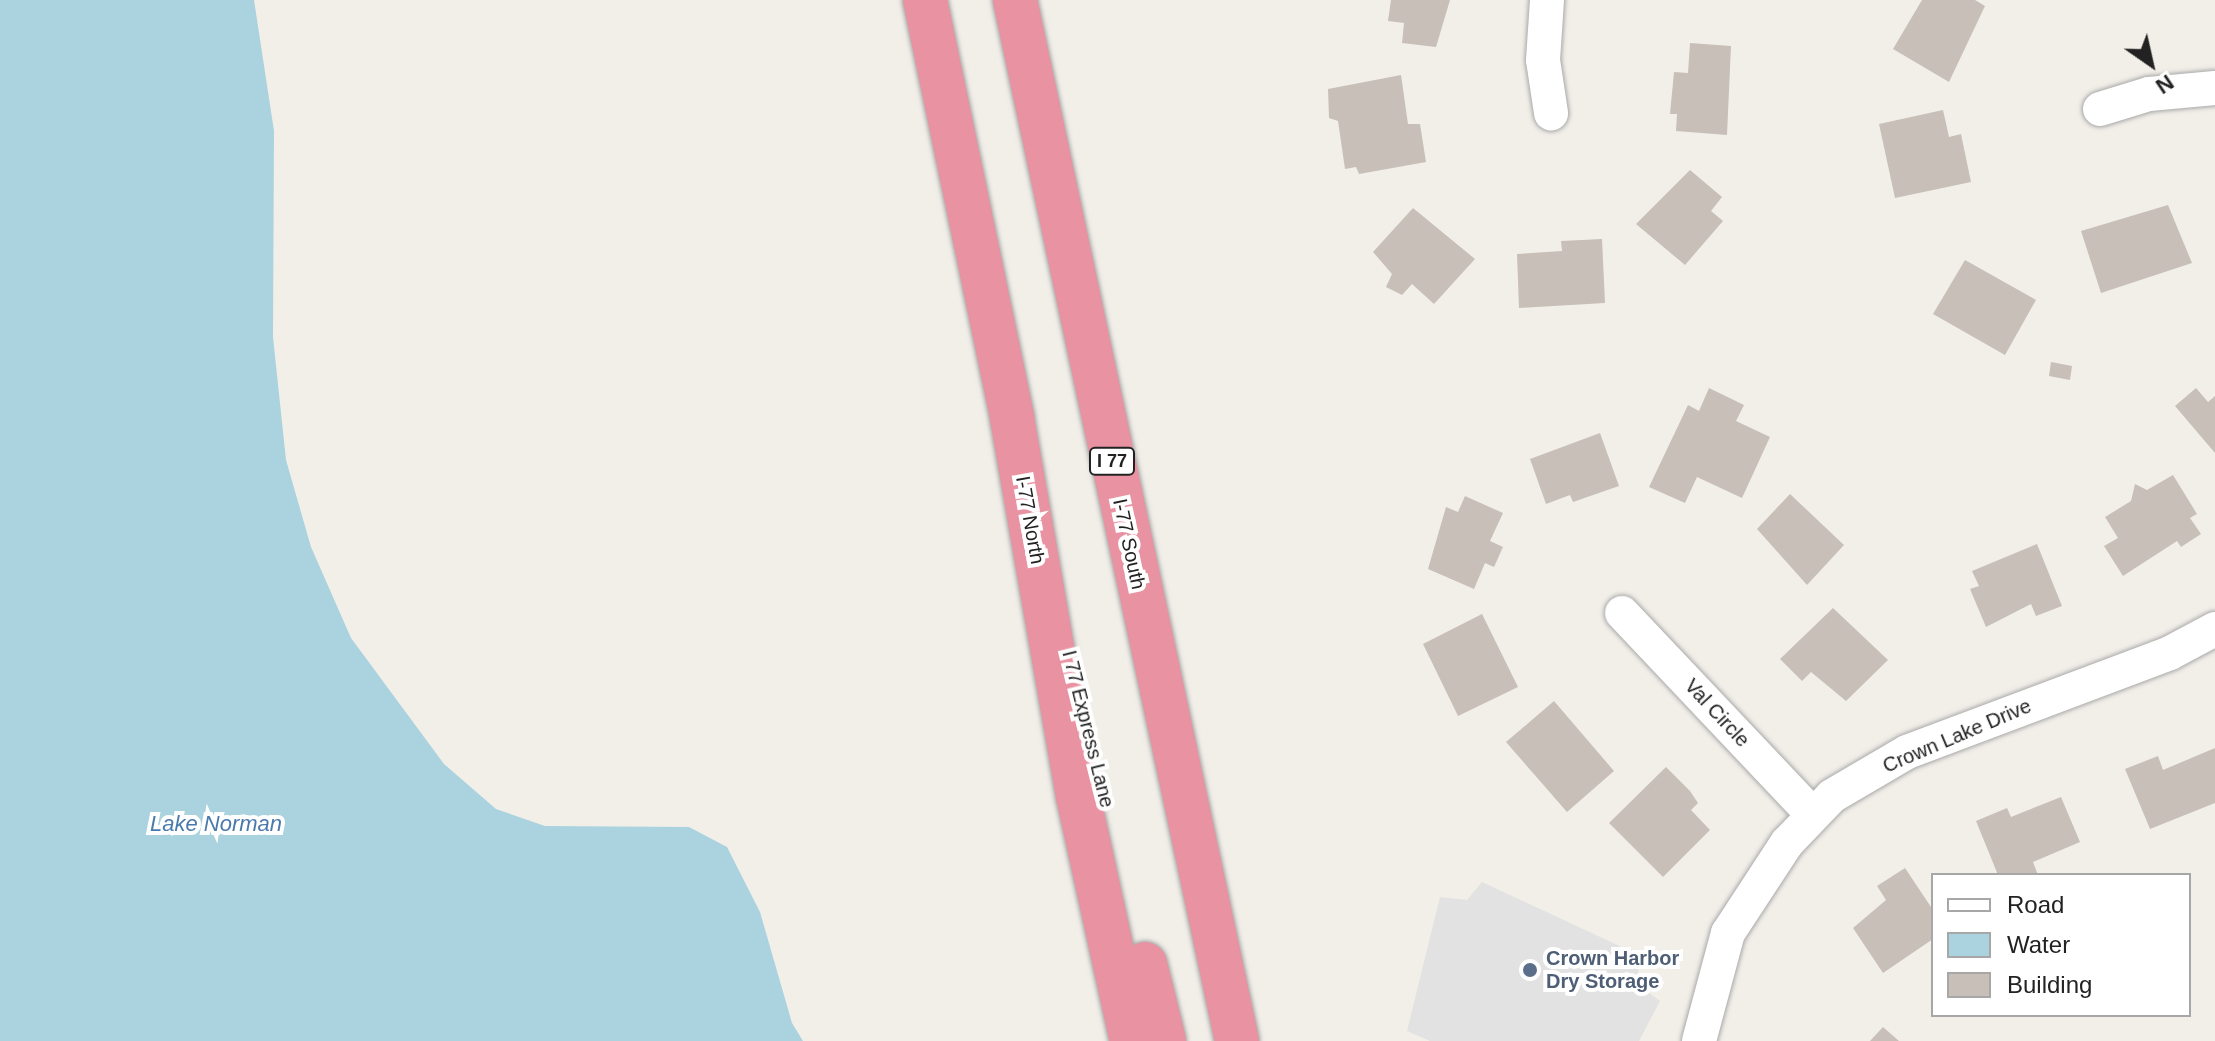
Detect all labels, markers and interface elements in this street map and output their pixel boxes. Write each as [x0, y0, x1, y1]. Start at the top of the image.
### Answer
north arrow [2111, 24, 2191, 104]
text: N [2151, 70, 2178, 99]
road number: I 77 [1088, 447, 1136, 475]
street label: I-77 North [1010, 474, 1050, 566]
street label: I-77 South [1108, 496, 1150, 592]
street label: I 77 Express Lane [1057, 648, 1119, 810]
street label: Val Circle [1680, 674, 1754, 752]
street label: Crown Lake Drive [1879, 694, 2035, 778]
water label: Lake Norman [150, 811, 282, 837]
legend [1931, 873, 2191, 1017]
text: Road [2007, 891, 2064, 918]
text: Water [2007, 931, 2070, 958]
place label: Crown Harbor Dry Storage [1546, 946, 1679, 993]
marker: Crown Harbor Dry Storage [1521, 961, 1539, 979]
text: Building [2007, 971, 2092, 998]

